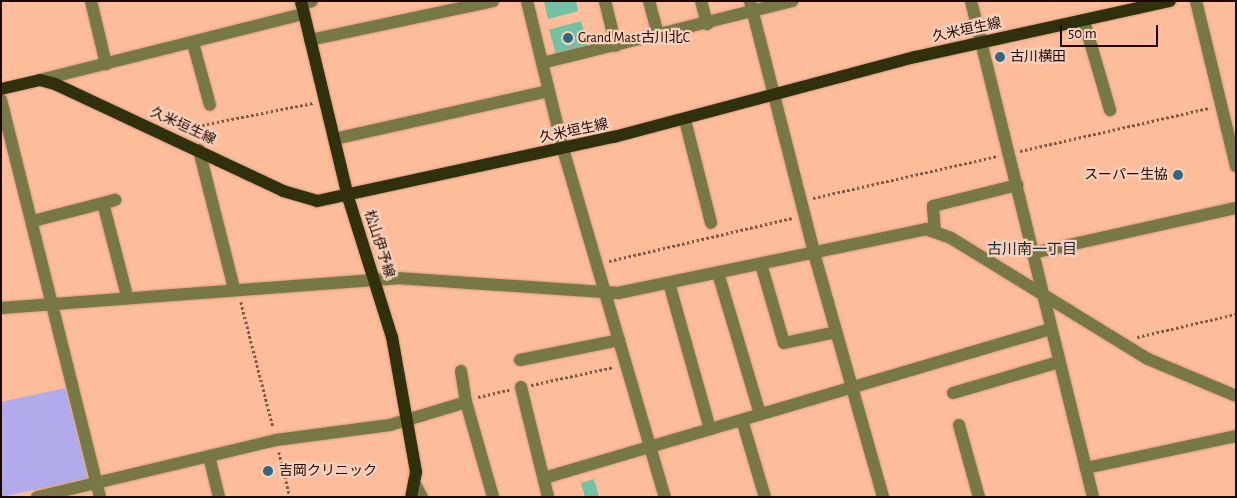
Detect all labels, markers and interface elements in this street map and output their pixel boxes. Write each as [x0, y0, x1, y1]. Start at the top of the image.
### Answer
street label: 久米垣生線 [931, 15, 1003, 45]
scale bar [1062, 15, 1160, 47]
text: 50 m [1068, 26, 1097, 41]
place label: Grand Mast古川北C [578, 30, 690, 46]
marker: Grand Mast古川北C [562, 32, 574, 44]
place label: 古川横田 [1010, 49, 1066, 65]
marker: 古川横田 [994, 51, 1006, 63]
street label: 久米垣生線 [148, 104, 218, 148]
street label: 久米垣生線 [538, 116, 610, 146]
place label: スーパー生協 [1084, 167, 1168, 183]
marker: スーパー生協 [1172, 169, 1184, 181]
street label: 松山伊予線 [360, 208, 398, 280]
district label: 古川南一丁目 [987, 241, 1077, 259]
place label: 吉岡クリニック [279, 463, 377, 479]
marker: 吉岡クリニック [261, 464, 275, 478]

